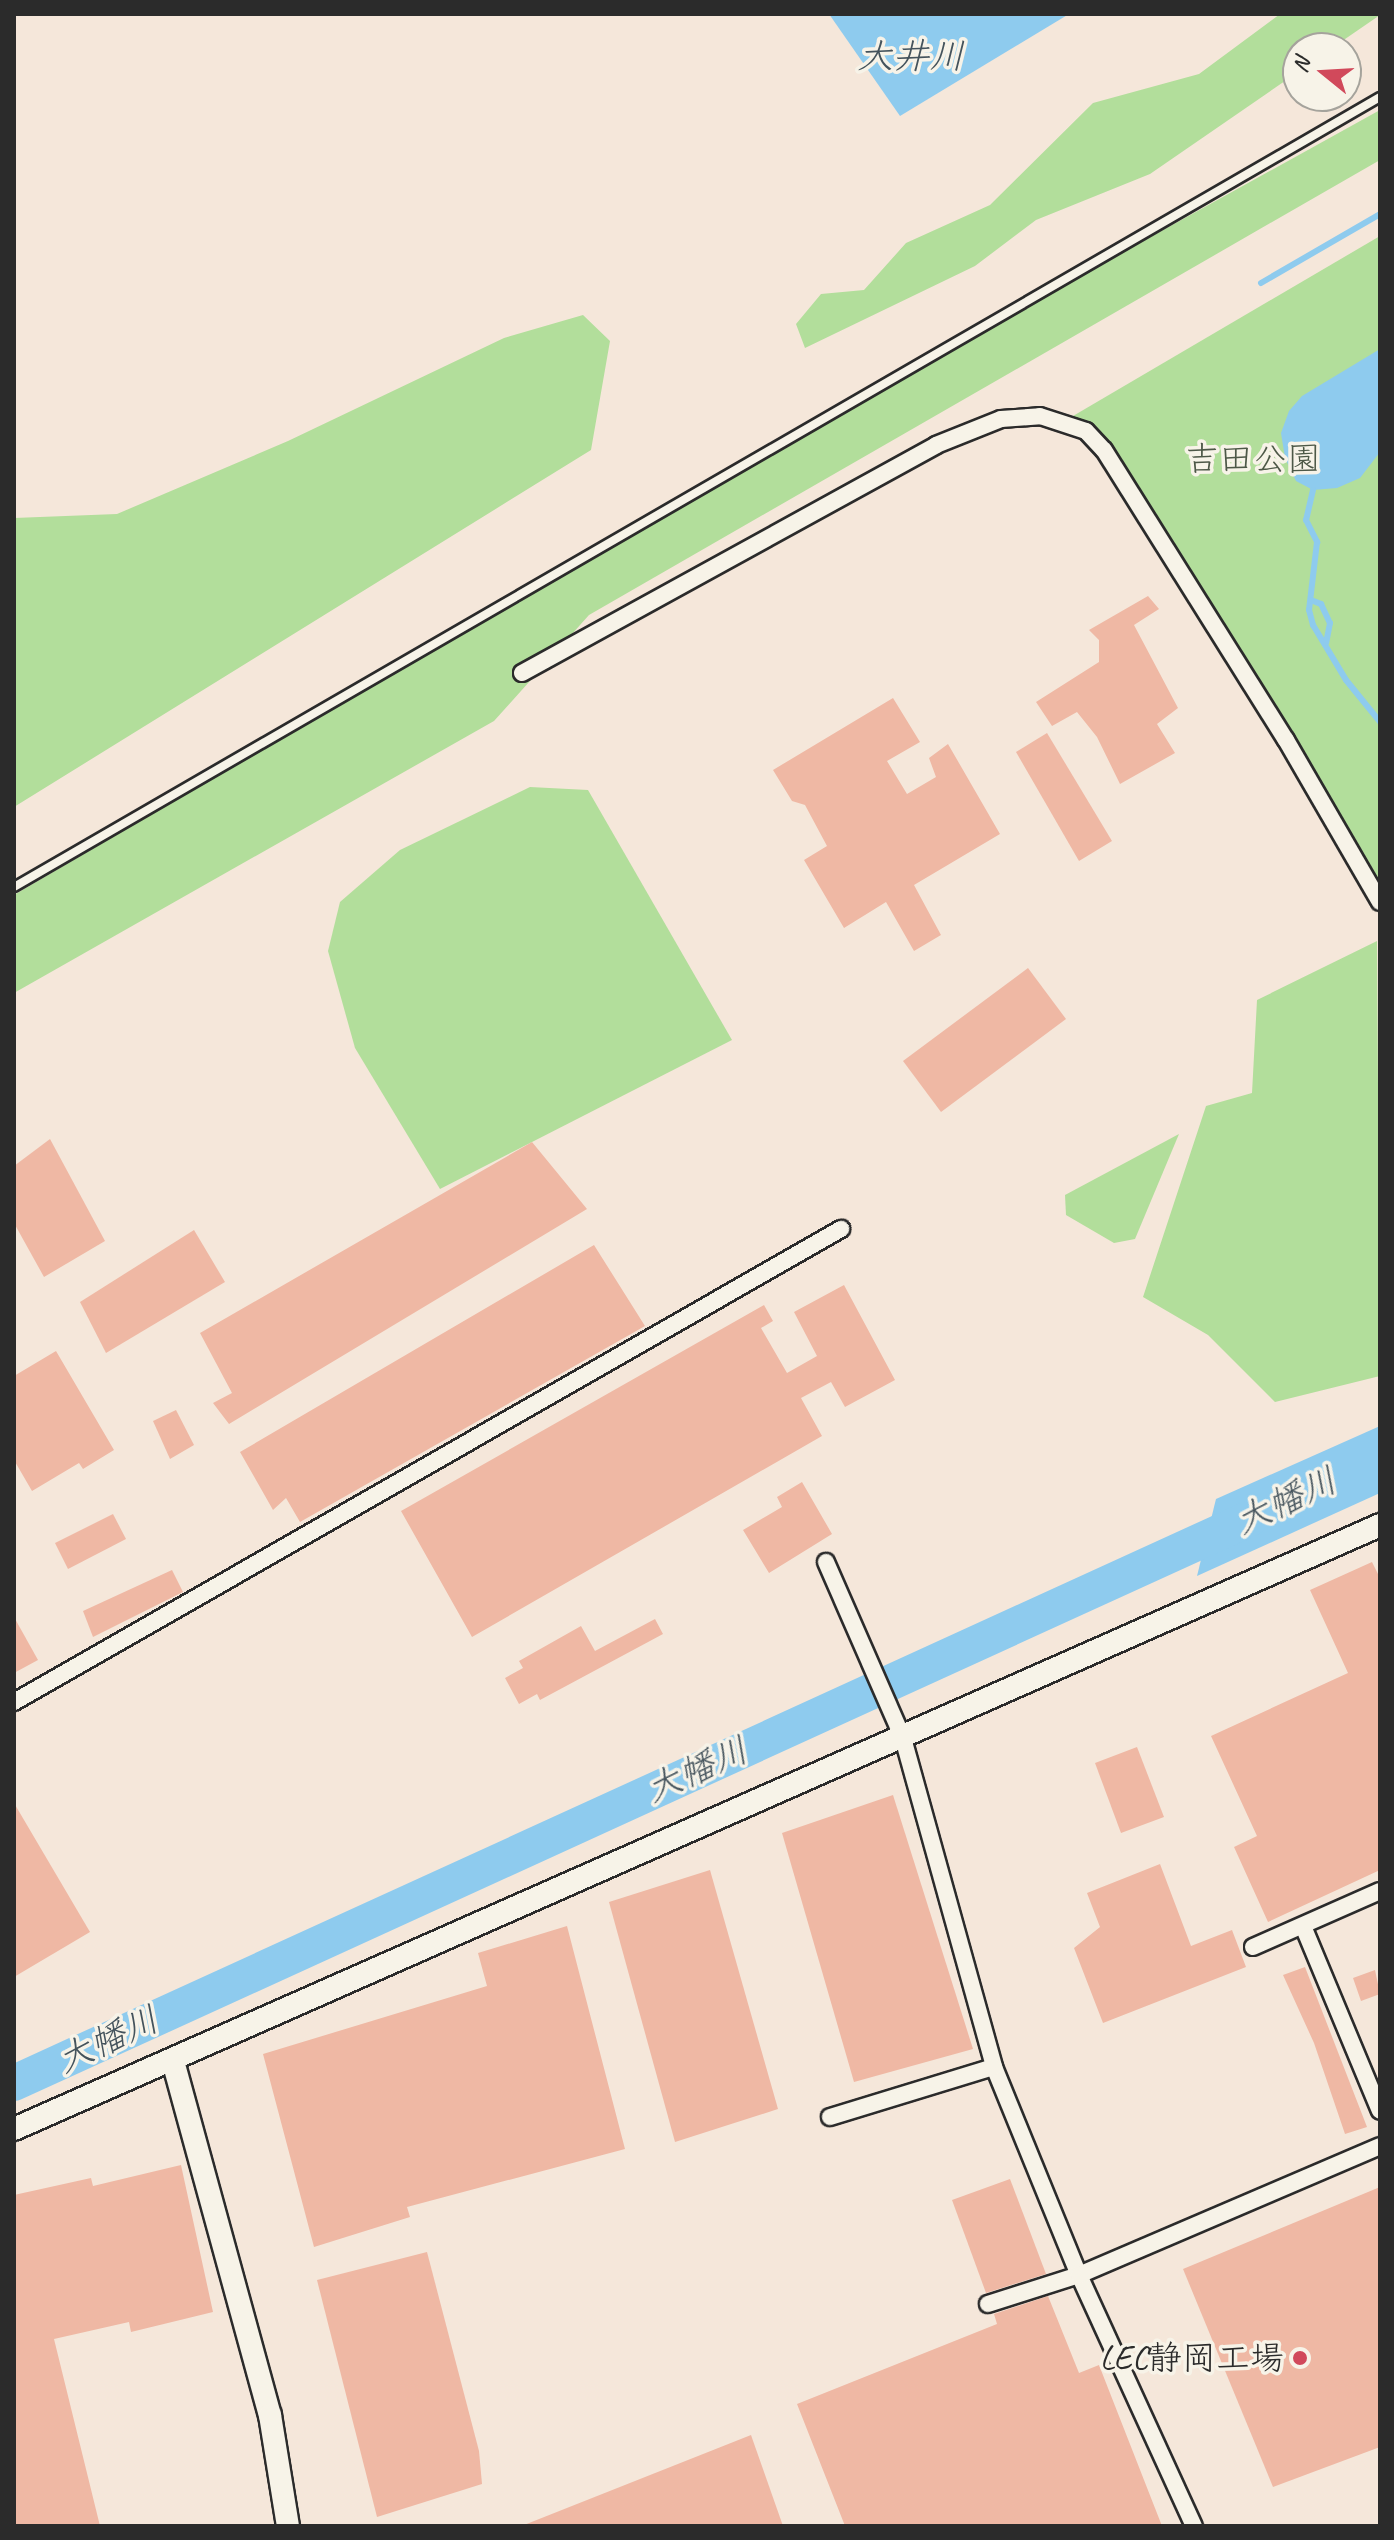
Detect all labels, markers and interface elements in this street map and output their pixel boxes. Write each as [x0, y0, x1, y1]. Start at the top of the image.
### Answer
north arrow [1282, 32, 1362, 112]
water label: 大井川 [857, 35, 965, 79]
text: N [1286, 54, 1316, 76]
park label: 吉田公園 [1185, 439, 1321, 479]
water label: 大幡川 [1228, 1459, 1344, 1543]
water label: 大幡川 [639, 1728, 755, 1812]
water label: 大幡川 [50, 1998, 166, 2082]
place label: LEC静岡工場 [1100, 2338, 1284, 2378]
marker: LEC静岡工場 [1291, 2349, 1309, 2367]

